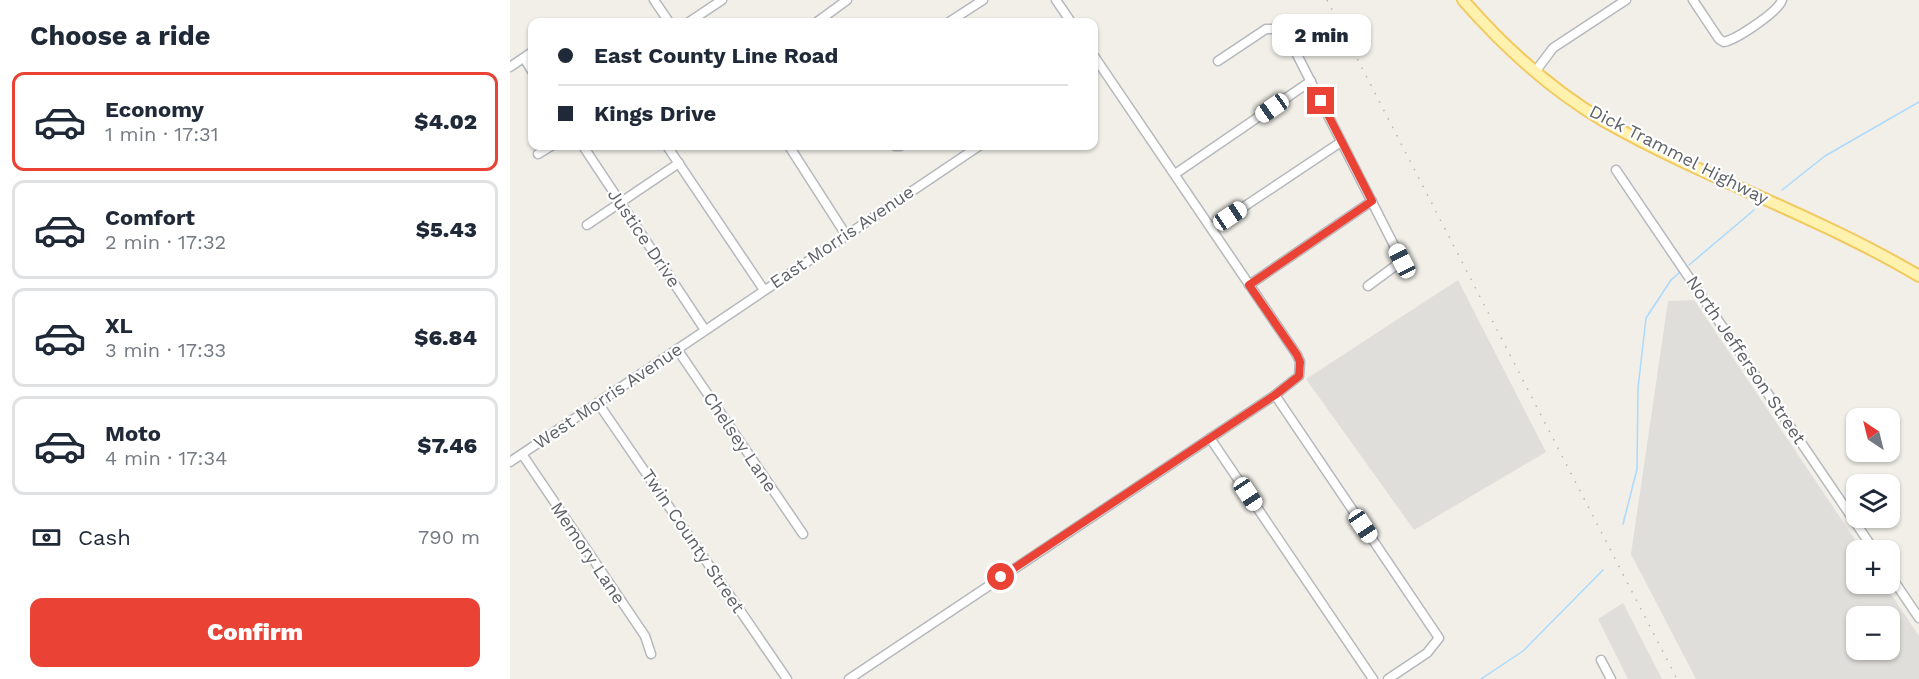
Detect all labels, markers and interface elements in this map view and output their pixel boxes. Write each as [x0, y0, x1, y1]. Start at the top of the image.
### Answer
callout: 2 min [1272, 14, 1370, 56]
text: Choose a ride [30, 20, 210, 52]
text: 2 min [1294, 23, 1349, 47]
text: East County Line Road [594, 43, 838, 68]
route end [1307, 87, 1334, 114]
car [1252, 90, 1292, 126]
icon: car [33, 95, 87, 149]
text: Economy [105, 97, 204, 122]
street label: Dick Trammel Highway [1586, 100, 1773, 209]
text: Kings Drive [594, 101, 716, 126]
text: $4.02 [414, 109, 477, 134]
text: 1 min · 17:31 [105, 122, 219, 146]
street label: East Morris Avenue [766, 181, 918, 293]
street label: Justice Drive [604, 184, 685, 291]
car [1210, 198, 1250, 234]
icon: car [33, 203, 87, 257]
text: Comfort [105, 205, 195, 230]
text: $5.43 [416, 217, 477, 242]
text: 2 min · 17:32 [105, 230, 226, 254]
car [1386, 241, 1418, 281]
street label: North Jefferson Street [1682, 272, 1811, 448]
icon: car [33, 311, 87, 365]
text: XL [105, 313, 133, 338]
text: $6.84 [414, 325, 477, 350]
text: 3 min · 17:33 [105, 338, 226, 362]
street label: West Morris Avenue [530, 338, 686, 453]
street label: Chelsey Lane [699, 388, 782, 496]
north arrow [1846, 408, 1900, 462]
map controls [1846, 408, 1900, 660]
icon: car [33, 419, 87, 473]
text: Moto [105, 421, 161, 446]
text: $7.46 [417, 433, 477, 458]
text: 4 min · 17:34 [105, 446, 227, 470]
street label: Twin County Street [638, 465, 750, 617]
car [1230, 474, 1266, 514]
button: layers [1846, 474, 1900, 528]
street label: Memory Lane [547, 498, 630, 608]
car [1345, 506, 1381, 546]
icon: cash [30, 521, 63, 554]
text: Cash [78, 525, 131, 550]
text: 790 m [418, 525, 480, 549]
button: + [1846, 540, 1900, 594]
route start [987, 563, 1014, 590]
button: Confirm [30, 598, 480, 667]
button: − [1846, 606, 1900, 660]

